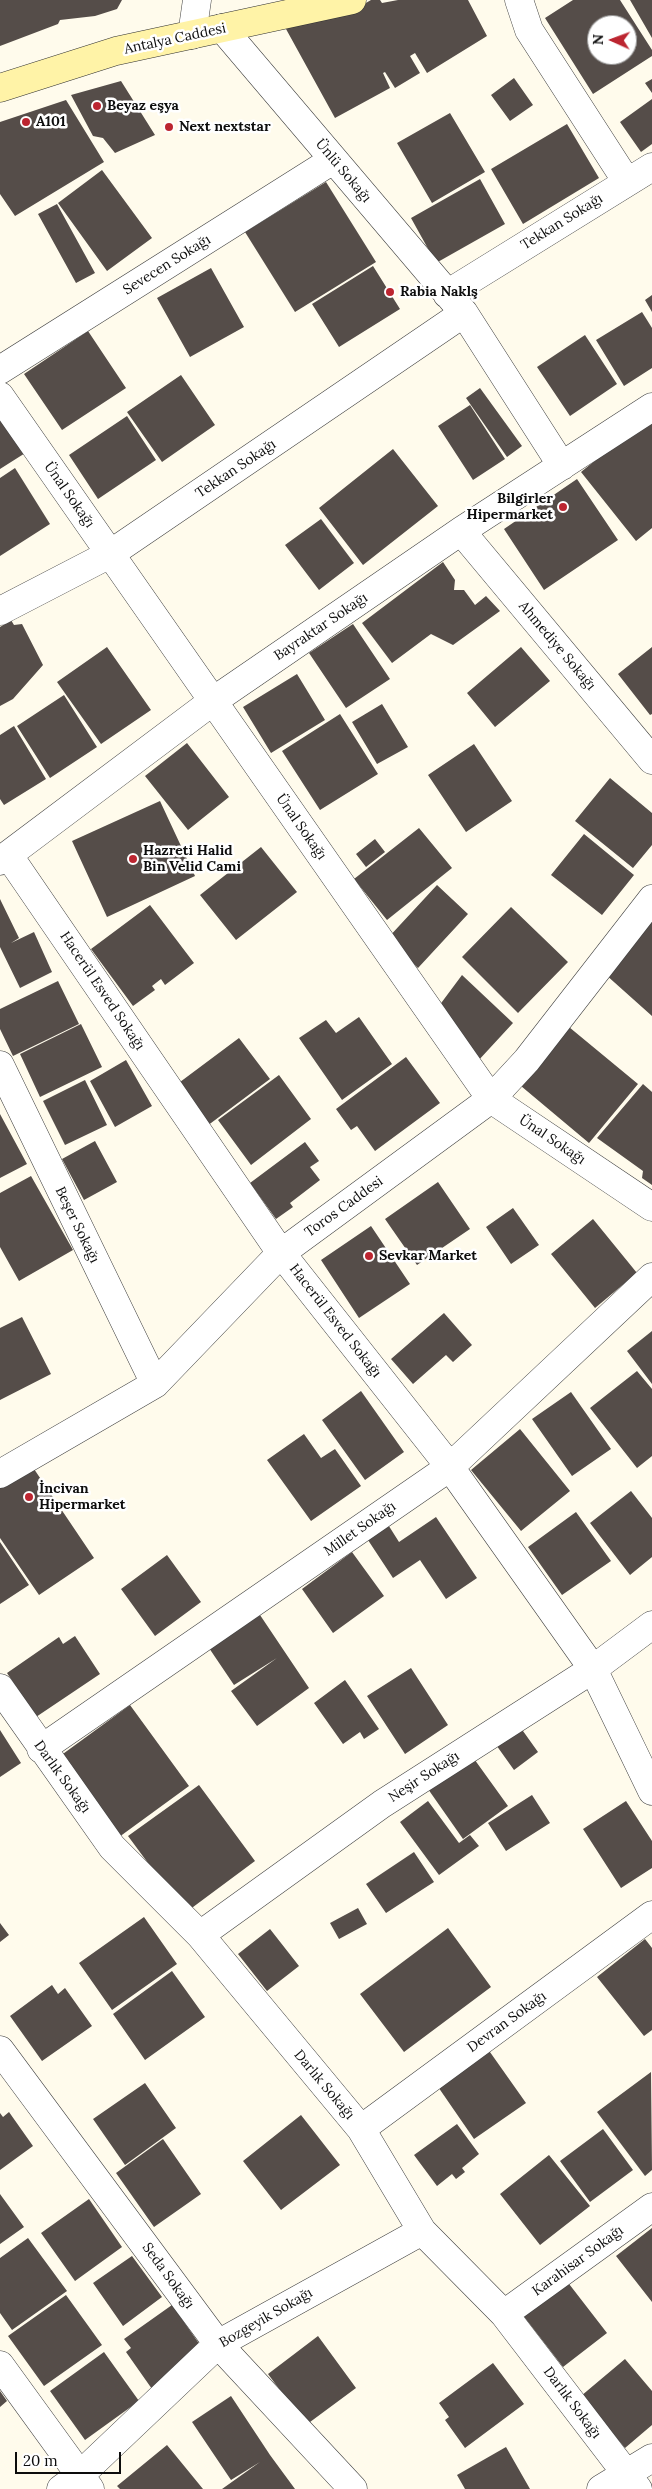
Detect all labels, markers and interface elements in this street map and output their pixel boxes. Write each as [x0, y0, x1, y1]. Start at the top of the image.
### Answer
north arrow [587, 15, 637, 65]
street label: Antalya Caddesi [123, 20, 227, 58]
text: N [589, 34, 607, 45]
place label: Beyaz eşya [107, 98, 179, 114]
marker: Beyaz eşya [91, 100, 103, 112]
place label: A101 [36, 114, 66, 130]
marker: A101 [20, 116, 32, 128]
place label: Next nextstar [179, 119, 271, 135]
marker: Next nextstar [163, 121, 175, 133]
street label: Ünlü Sokağı [312, 136, 374, 206]
street label: Tekkan Sokağı [518, 190, 606, 254]
street label: Sevecen Sokağı [120, 231, 214, 299]
place label: Rabia Naklş [400, 284, 478, 300]
marker: Rabia Naklş [384, 286, 396, 298]
street label: Tekkan Sokağı [193, 436, 279, 502]
street label: Ünal Sokağı [40, 459, 98, 531]
place label: Bilgirler Hipermarket [467, 491, 553, 524]
marker: Bilgirler Hipermarket [557, 501, 569, 513]
street label: Bayraktar Sokağı [271, 590, 371, 664]
street label: Ahmediye Sokağı [515, 598, 599, 694]
street label: Ünal Sokağı [272, 791, 330, 863]
place label: Hazreti Halid Bin Velid Cami [143, 843, 241, 876]
marker: Hazreti Halid Bin Velid Cami [127, 853, 139, 865]
street label: Hacerül Esved Sokağı [56, 928, 148, 1054]
street label: Ünal Sokağı [516, 1112, 588, 1168]
street label: Toros Caddesi [302, 1173, 386, 1241]
street label: Beşer Sokağı [51, 1184, 103, 1266]
place label: Sevkar Market [379, 1248, 477, 1264]
marker: Sevkar Market [363, 1250, 375, 1262]
street label: Hacerül Esved Sokağı [285, 1261, 385, 1381]
place label: İncivan Hipermarket [39, 1481, 125, 1514]
marker: İncivan Hipermarket [23, 1491, 35, 1503]
street label: Millet Sokağı [321, 1498, 399, 1560]
street label: Darlık Sokağı [30, 1738, 94, 1816]
street label: Neşir Sokağı [385, 1748, 463, 1806]
street label: Devran Sokağı [464, 1988, 550, 2056]
street label: Darlık Sokağı [290, 2047, 358, 2123]
street label: Karahisar Sokağı [529, 2222, 627, 2300]
street label: Seda Sokağı [138, 2240, 198, 2312]
street label: Bozgeyik Sokağı [216, 2285, 316, 2351]
street label: Darlık Sokağı [540, 2364, 604, 2442]
scale bar [18, 2442, 124, 2474]
text: 20 m [23, 2451, 58, 2470]

